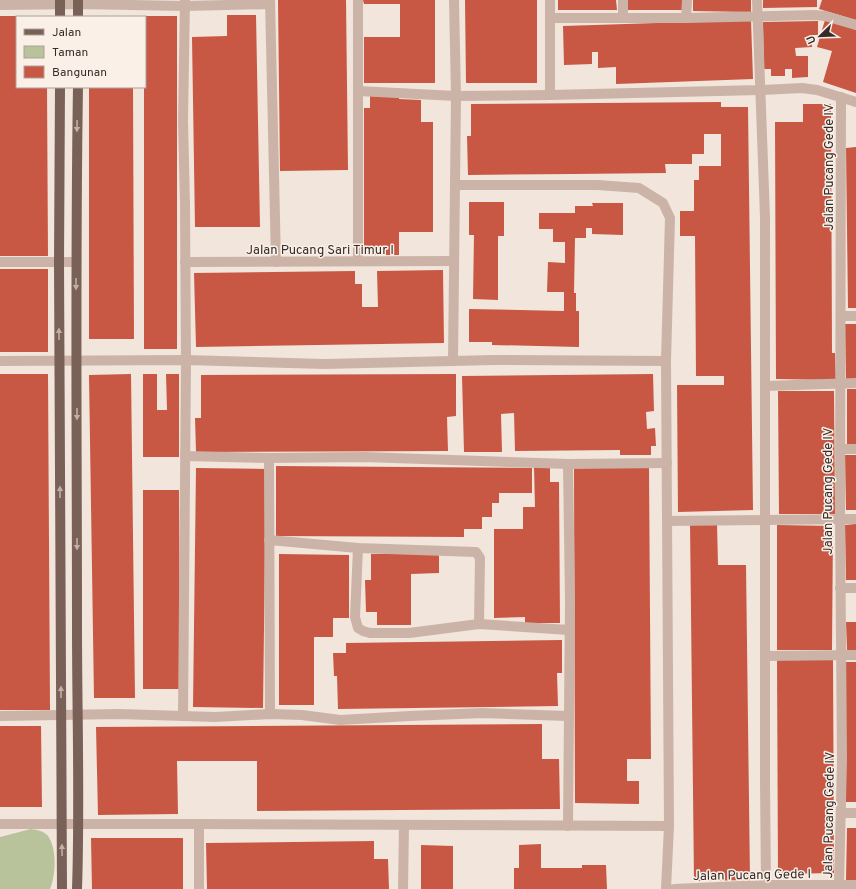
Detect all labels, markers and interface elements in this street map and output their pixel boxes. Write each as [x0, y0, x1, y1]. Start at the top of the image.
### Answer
legend [16, 16, 146, 88]
north arrow [800, 16, 840, 56]
text: Jalan [52, 25, 81, 41]
text: U [804, 33, 820, 46]
text: Taman [52, 45, 88, 61]
text: Bangunan [52, 65, 107, 81]
street label: Jalan Pucang Gede IV [822, 104, 838, 230]
one-way arrow [74, 120, 80, 133]
street label: Jalan Pucang Sari Timur I [246, 243, 394, 259]
one-way arrow [73, 278, 79, 291]
one-way arrow [56, 328, 63, 340]
one-way arrow [74, 408, 80, 421]
street label: Jalan Pucang Gede IV [821, 428, 837, 554]
one-way arrow [57, 485, 63, 498]
one-way arrow [74, 538, 80, 551]
one-way arrow [58, 685, 64, 698]
street label: Jalan Pucang Gede IV [821, 751, 839, 879]
one-way arrow [59, 843, 65, 856]
street label: Jalan Pucang Gede I [693, 867, 811, 885]

